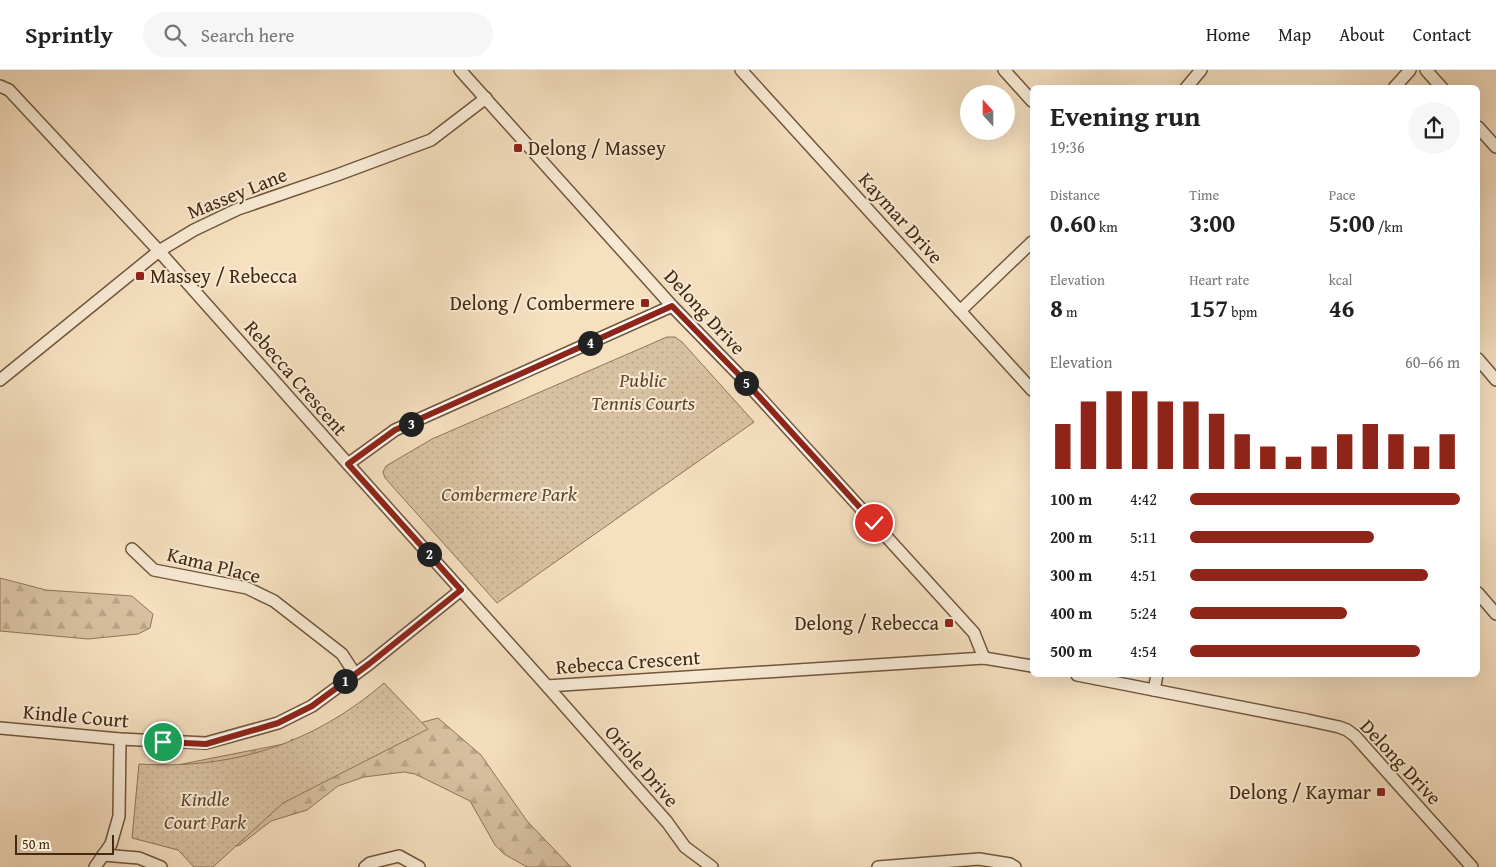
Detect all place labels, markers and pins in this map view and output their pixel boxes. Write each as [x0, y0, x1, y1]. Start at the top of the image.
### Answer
place label: Delong / Massey [528, 133, 666, 162]
marker: Delong / Massey [512, 142, 524, 154]
place label: Massey / Rebecca [150, 261, 298, 290]
marker: Massey / Rebecca [134, 270, 146, 282]
place label: Delong / Combermere [450, 288, 635, 317]
marker: Delong / Combermere [639, 297, 651, 309]
pin: 4 [578, 330, 602, 356]
pin: 5 [734, 370, 758, 396]
pin: 3 [398, 412, 424, 436]
pin [853, 502, 895, 544]
pin: 2 [416, 542, 442, 566]
place label: Delong / Rebecca [794, 608, 940, 637]
marker: Delong / Rebecca [943, 617, 955, 629]
pin: 1 [332, 668, 358, 694]
pin [142, 721, 184, 763]
place label: Delong / Kaymar [1229, 777, 1371, 806]
marker: Delong / Kaymar [1375, 786, 1387, 798]

